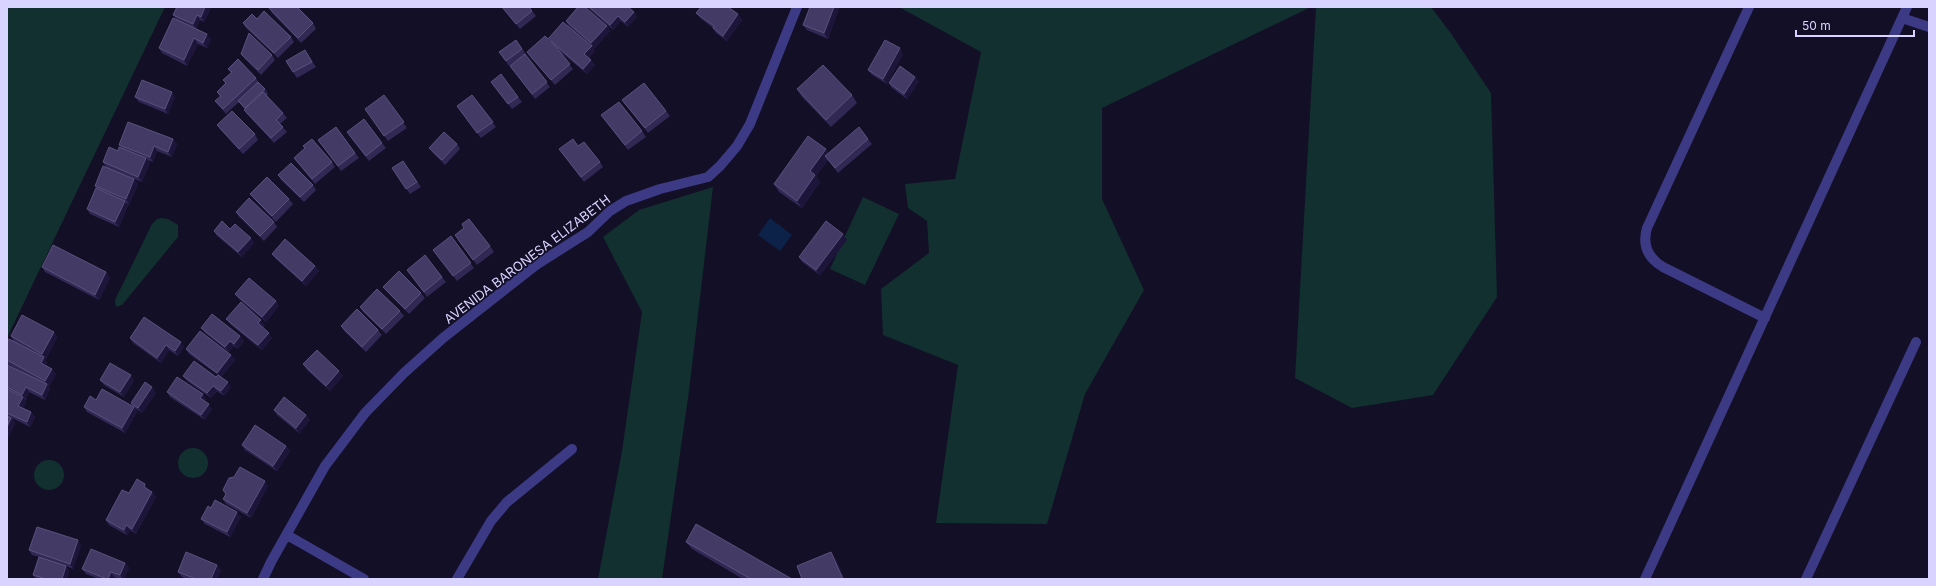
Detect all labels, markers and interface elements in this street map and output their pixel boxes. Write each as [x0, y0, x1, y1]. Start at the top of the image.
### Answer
scale bar [1796, 12, 1914, 38]
text: 50 m [1802, 18, 1831, 33]
street label: AVENIDA BARONESA ELIZABETH [441, 191, 613, 327]

